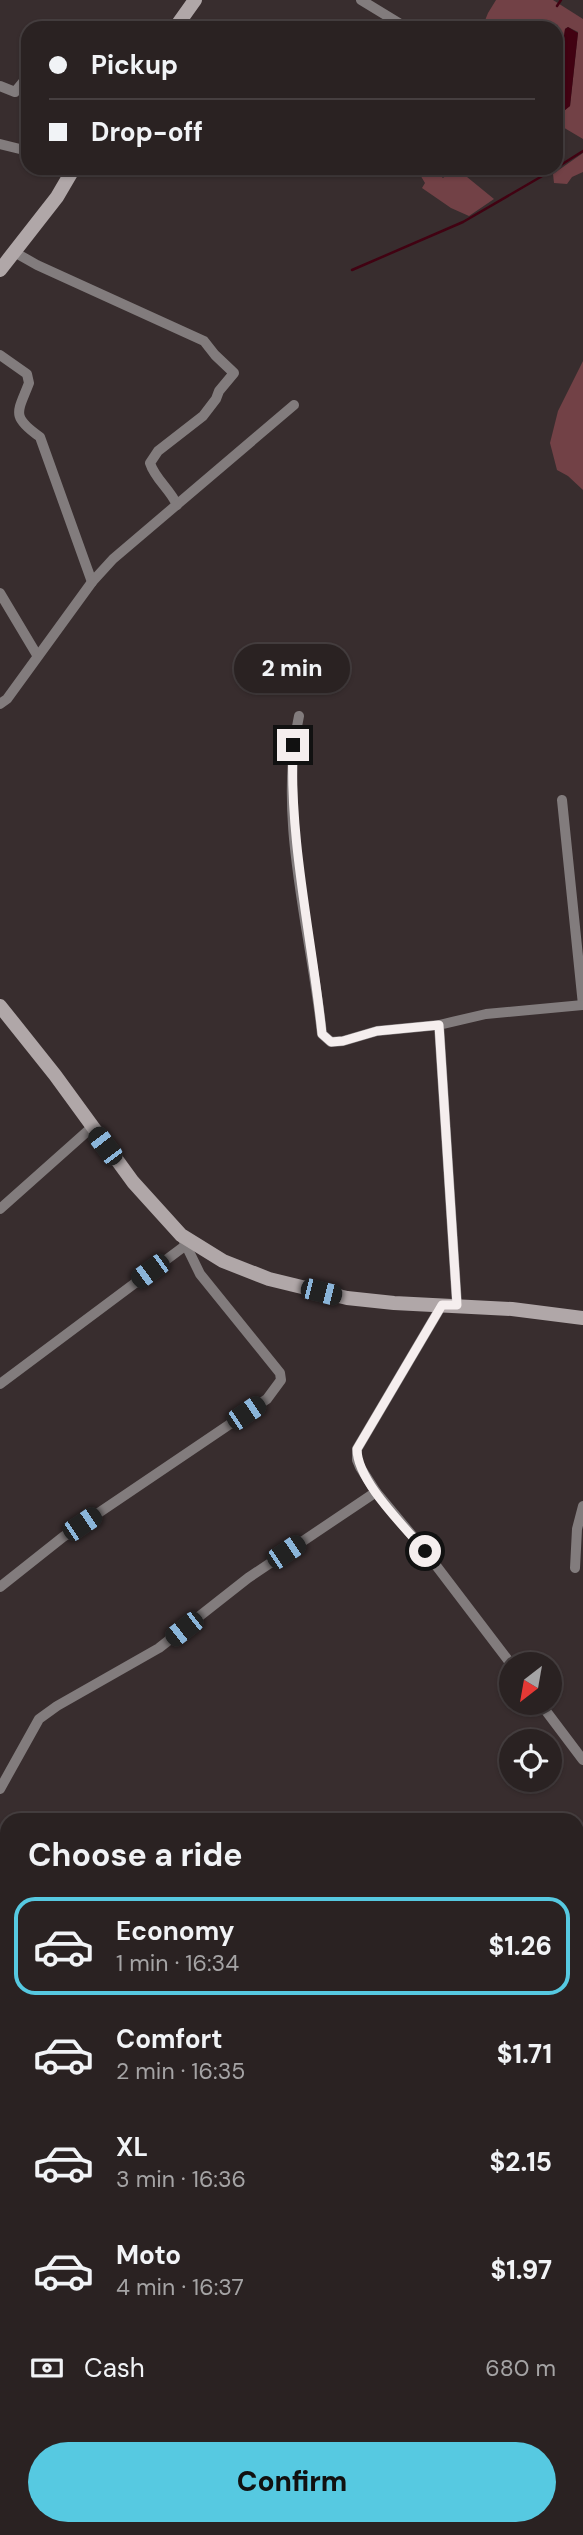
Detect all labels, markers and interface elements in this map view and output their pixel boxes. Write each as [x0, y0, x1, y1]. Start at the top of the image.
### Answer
text: Pickup [91, 48, 178, 82]
text: Drop-off [91, 115, 203, 149]
callout: 2 min [235, 644, 351, 692]
text: 2 min [261, 653, 323, 683]
route end [277, 729, 309, 761]
car [84, 1123, 127, 1169]
car [127, 1250, 174, 1292]
car [299, 1277, 344, 1307]
car [223, 1393, 270, 1433]
car [59, 1504, 106, 1544]
car [263, 1532, 310, 1572]
route start [409, 1535, 441, 1567]
car [161, 1608, 208, 1650]
north arrow [499, 1652, 562, 1715]
map controls [499, 1652, 562, 1792]
button: locate [499, 1729, 562, 1792]
text: Choose a ride [28, 1834, 243, 1876]
text: Economy [116, 1914, 234, 1948]
icon: car [32, 1915, 95, 1978]
text: $1.26 [488, 1929, 552, 1963]
text: 1 min · 16:34 [116, 1948, 239, 1978]
text: Comfort [116, 2022, 222, 2056]
icon: car [32, 2023, 95, 2086]
text: $1.71 [497, 2037, 552, 2071]
text: 2 min · 16:35 [116, 2056, 245, 2086]
text: XL [116, 2130, 148, 2164]
icon: car [32, 2131, 95, 2194]
text: $2.15 [490, 2145, 552, 2179]
text: 3 min · 16:36 [116, 2164, 246, 2194]
text: Moto [116, 2238, 181, 2272]
icon: car [32, 2239, 95, 2302]
text: $1.97 [490, 2253, 552, 2287]
text: 4 min · 16:37 [116, 2272, 244, 2302]
icon: cash [28, 2349, 66, 2387]
text: Cash [84, 2351, 145, 2385]
text: 680 m [485, 2353, 556, 2383]
button: Confirm [28, 2442, 556, 2522]

